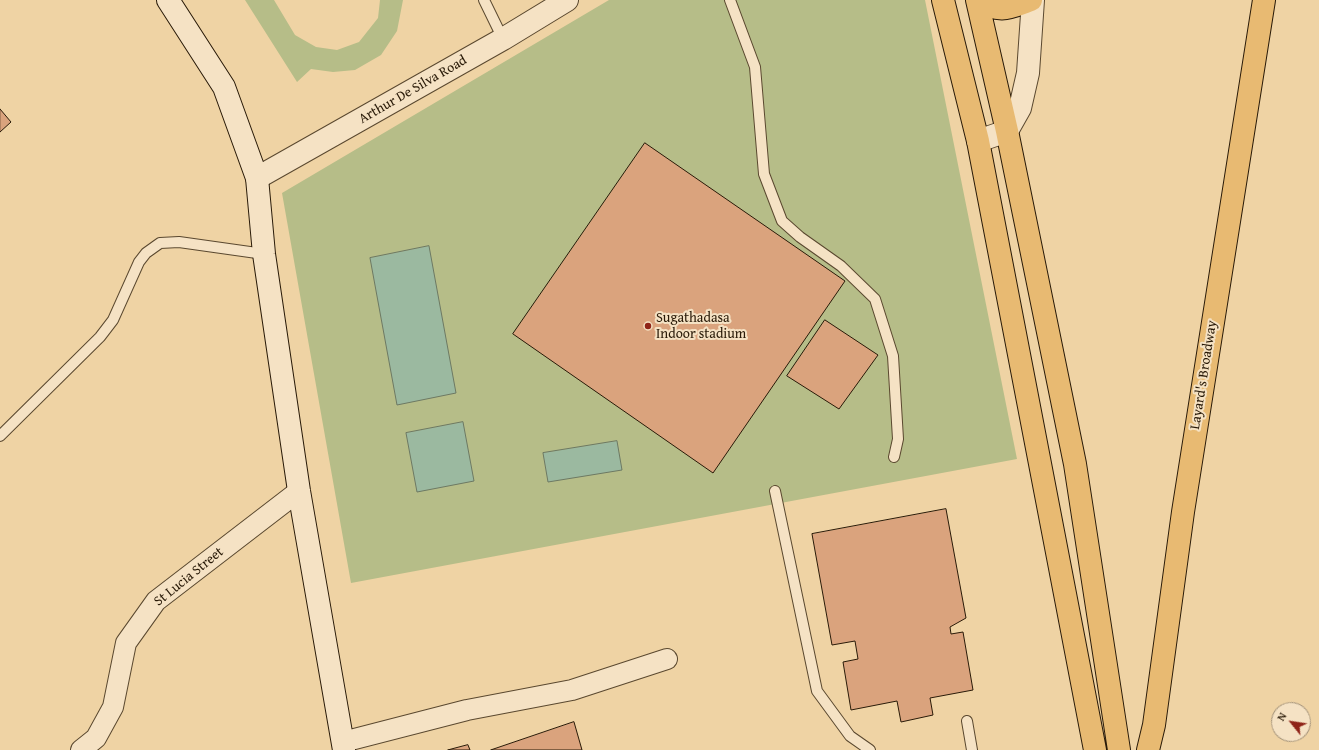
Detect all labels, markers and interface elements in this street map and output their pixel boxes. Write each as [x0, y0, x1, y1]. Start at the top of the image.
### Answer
street label: Arthur De Silva Road [356, 52, 470, 128]
place label: Sugathadasa Indoor stadium [656, 310, 746, 342]
street label: Layard's Broadway [1187, 319, 1221, 431]
marker: Sugathadasa Indoor stadium [643, 321, 653, 331]
street label: St Lucia Street [151, 544, 227, 610]
north arrow [1271, 702, 1311, 742]
text: N [1273, 709, 1290, 724]

